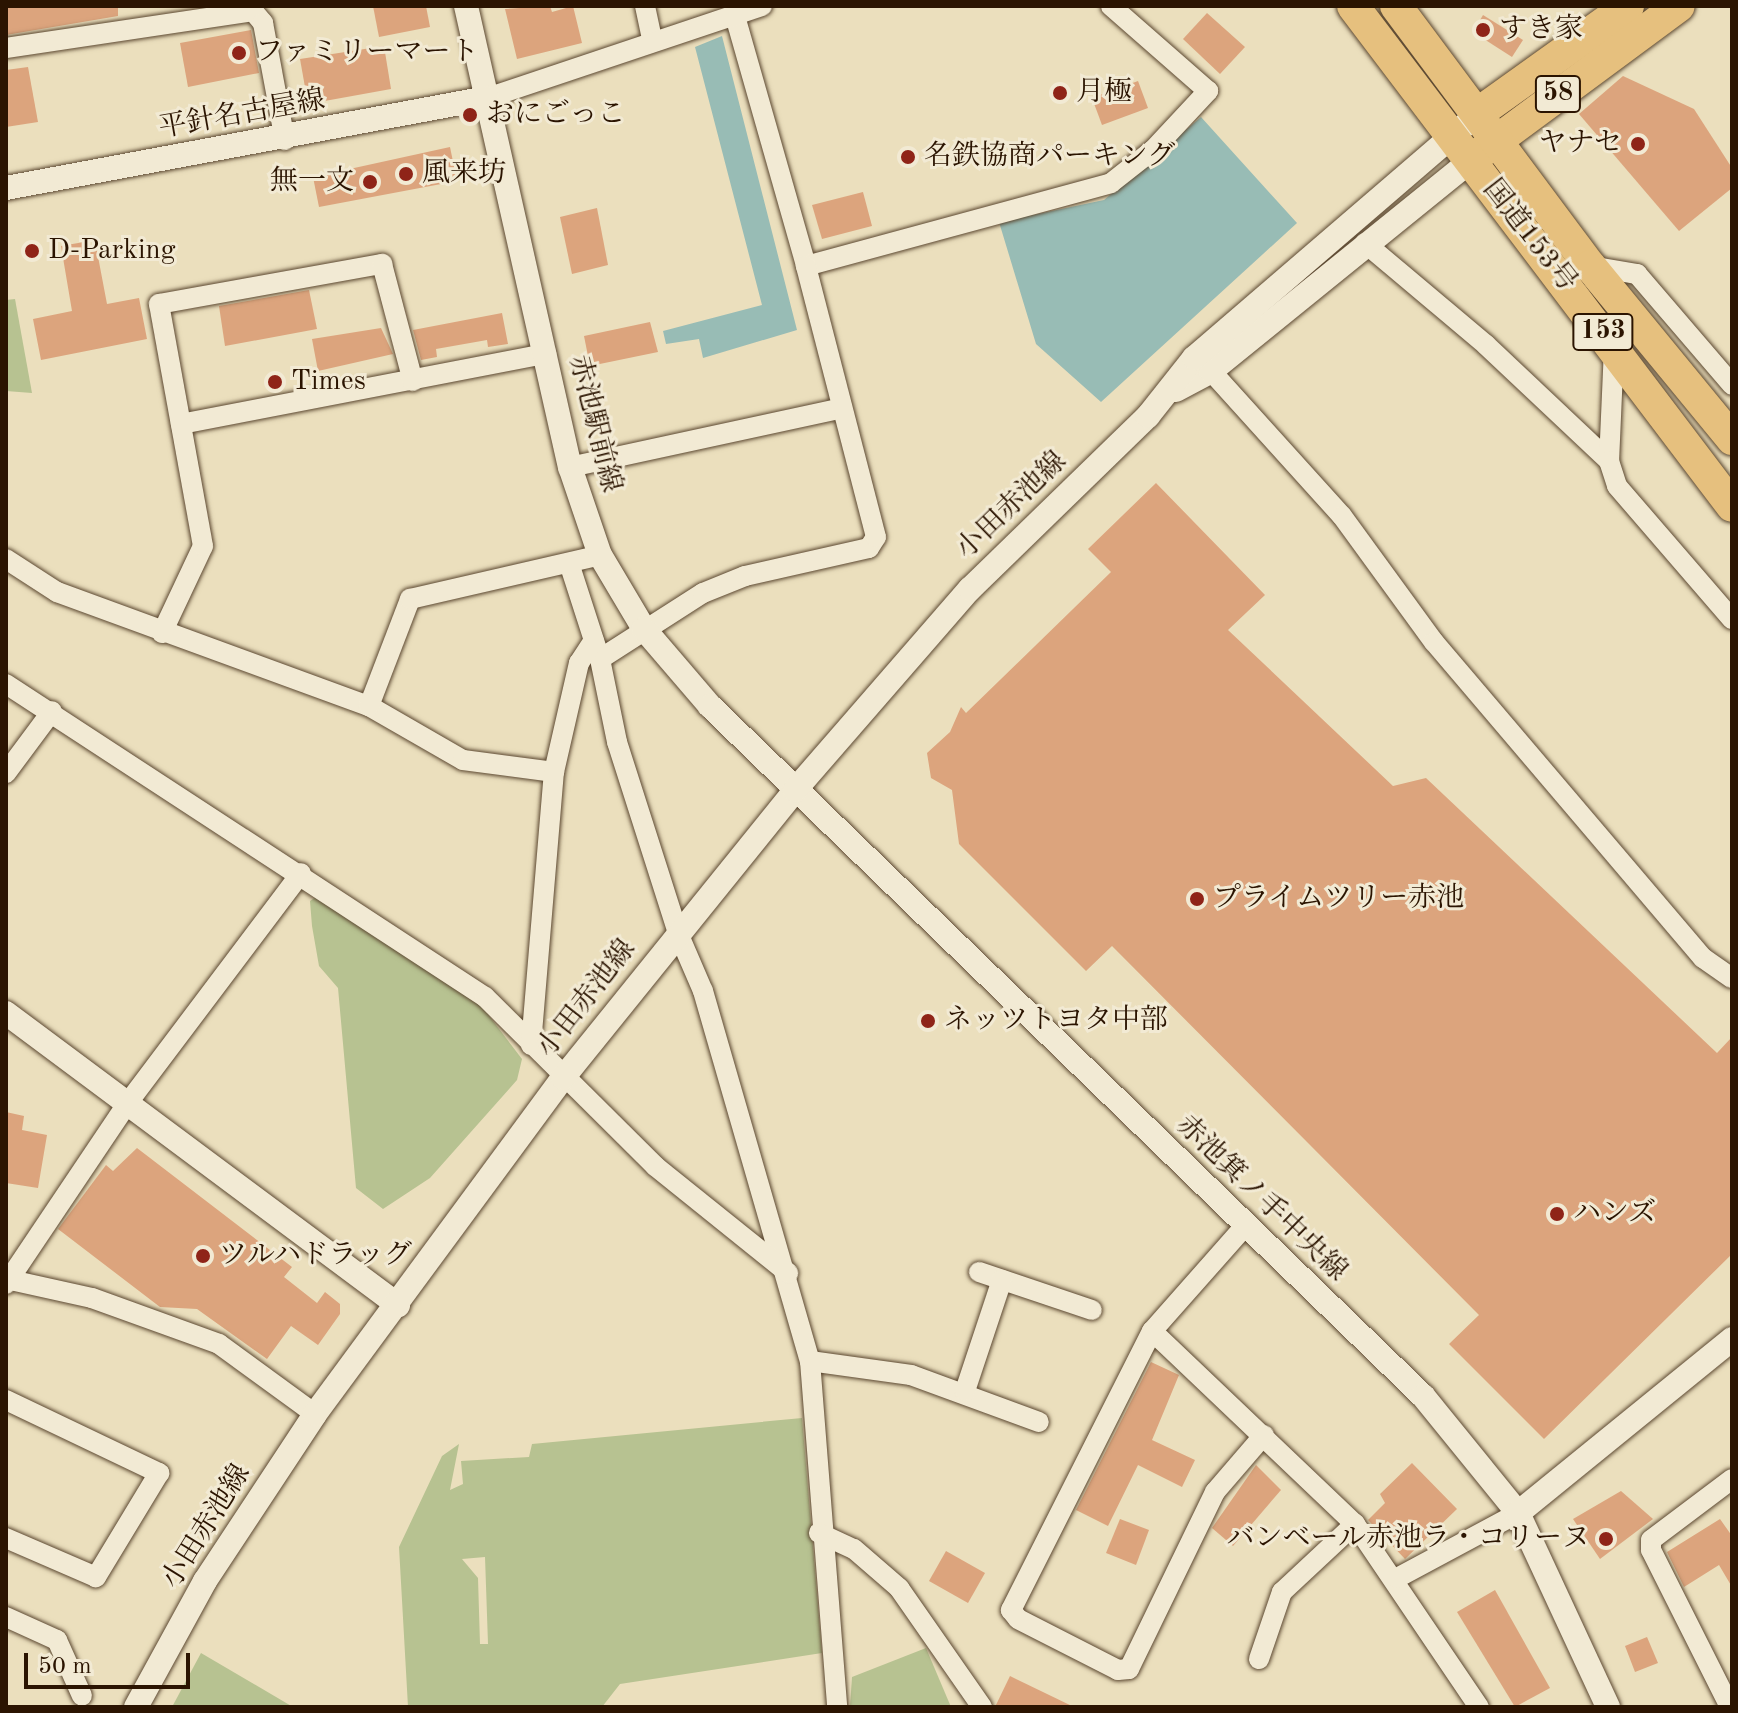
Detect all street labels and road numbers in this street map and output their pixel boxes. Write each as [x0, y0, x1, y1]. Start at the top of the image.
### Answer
road number: 58 [1534, 72, 1582, 116]
street label: 平針名古屋線 [156, 84, 328, 146]
street label: 国道153号 [1475, 173, 1583, 299]
road number: 153 [1571, 310, 1635, 354]
street label: 赤池駅前線 [561, 352, 627, 496]
street label: 小田赤池線 [950, 445, 1074, 567]
street label: 小田赤池線 [531, 933, 643, 1065]
street label: 赤池箕ノ手中央線 [1169, 1109, 1353, 1289]
street label: 小田赤池線 [156, 1459, 258, 1595]

